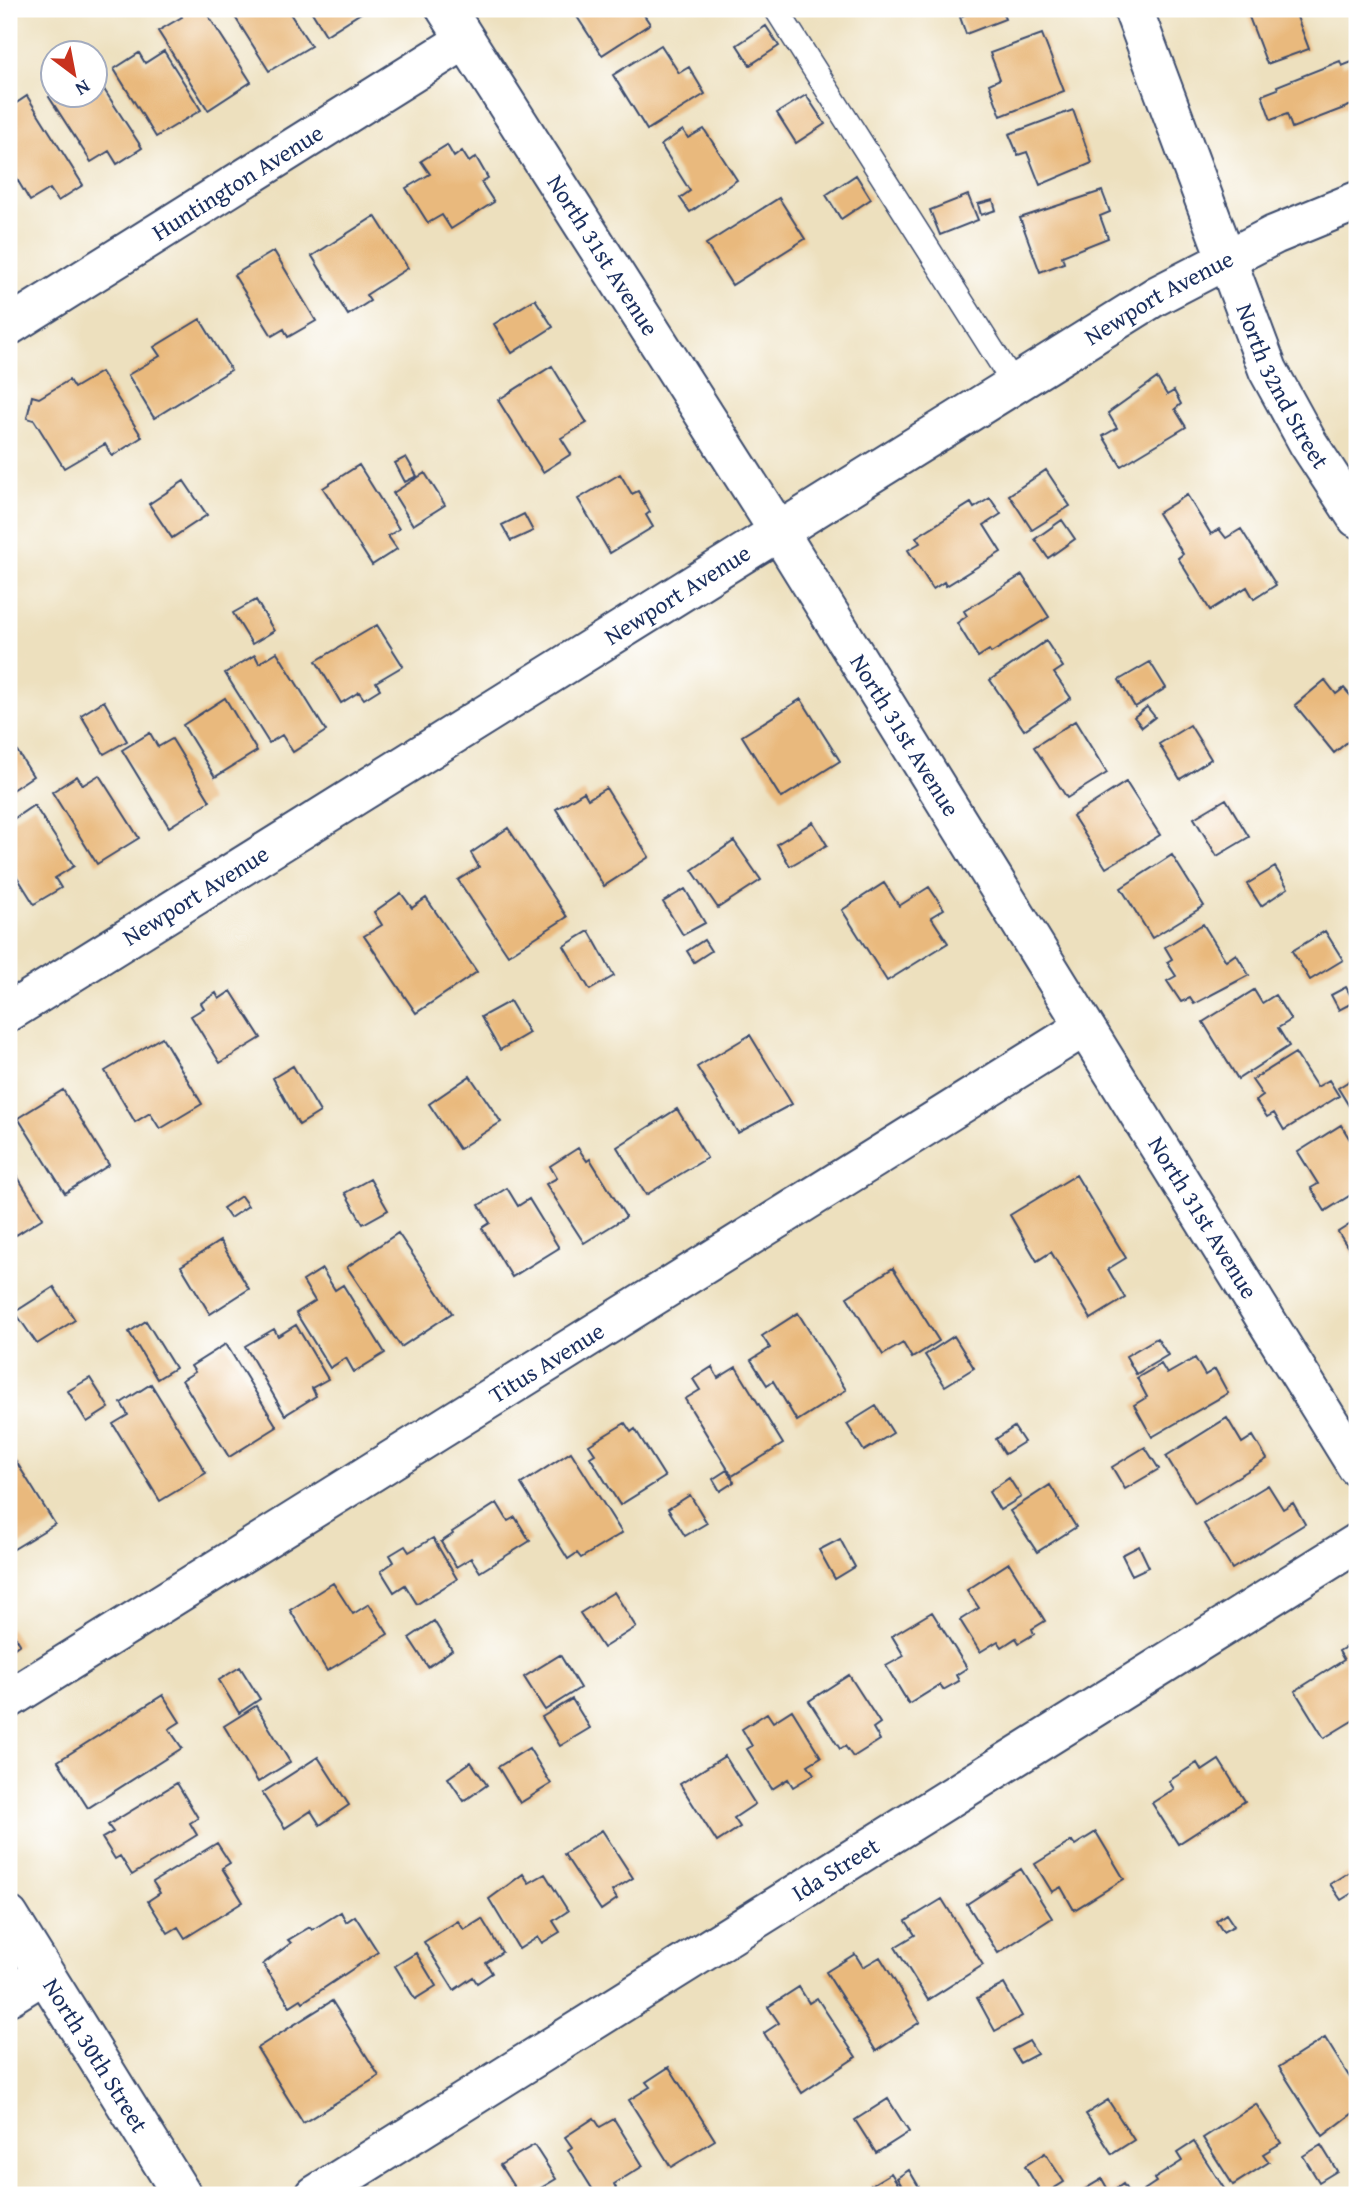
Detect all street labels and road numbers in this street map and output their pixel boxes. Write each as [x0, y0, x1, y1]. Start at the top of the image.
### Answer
street label: Huntington Avenue [145, 115, 330, 249]
street label: North 31st Avenue [539, 167, 668, 343]
street label: Newport Avenue [1077, 241, 1239, 354]
street label: North 32nd Street [1228, 298, 1338, 476]
street label: Newport Avenue [597, 535, 757, 653]
street label: North 31st Avenue [841, 647, 969, 823]
street label: Newport Avenue [115, 836, 275, 954]
street label: North 31st Avenue [1140, 1129, 1267, 1305]
street label: Titus Avenue [482, 1313, 611, 1412]
street label: Ida Street [785, 1828, 886, 1910]
street label: North 30th Street [35, 1971, 157, 2140]

